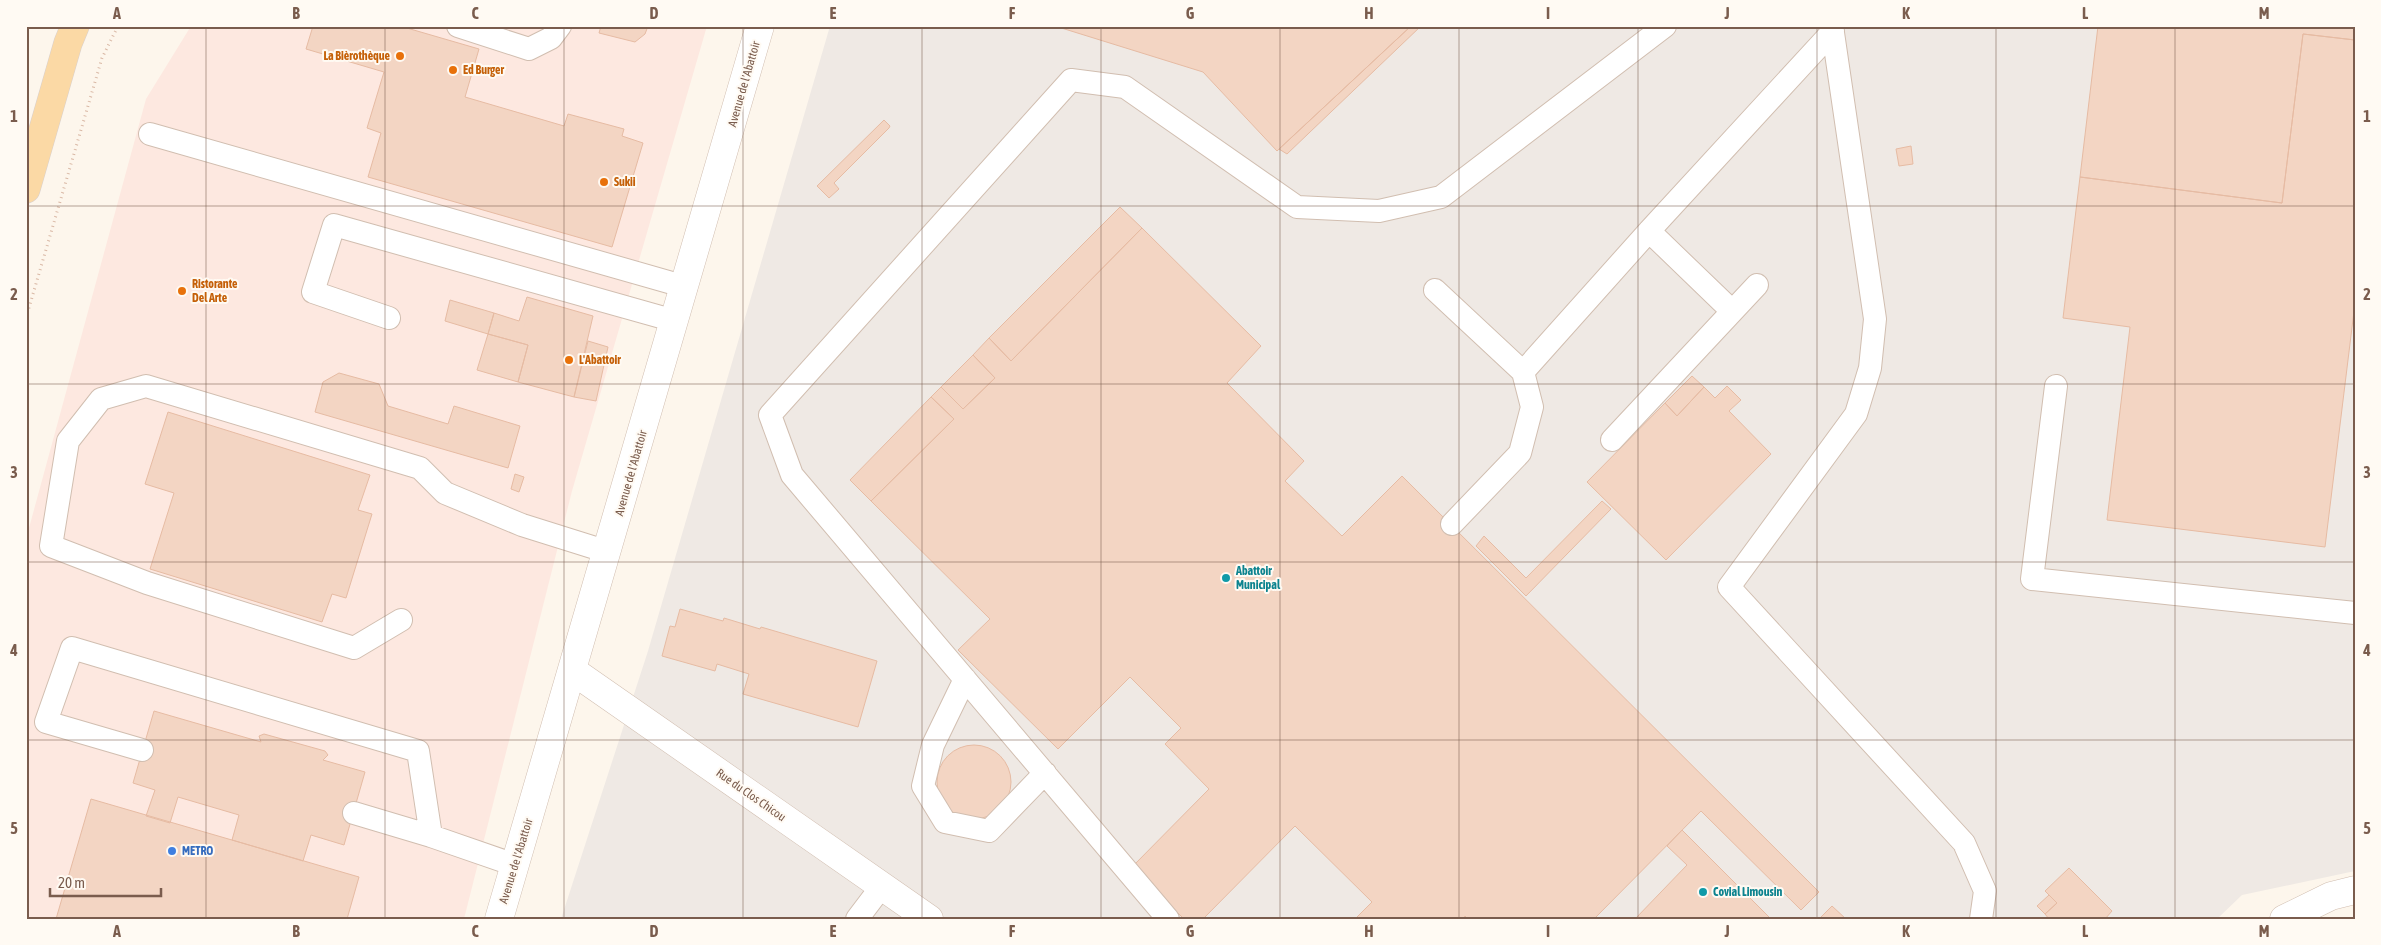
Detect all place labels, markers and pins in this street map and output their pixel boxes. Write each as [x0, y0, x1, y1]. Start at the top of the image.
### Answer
place label: La Bièrothèque [323, 49, 391, 63]
marker: La Bièrothèque [394, 50, 406, 62]
place label: Ed Burger [463, 63, 504, 77]
marker: Ed Burger [447, 64, 459, 76]
place label: Sukii [614, 175, 636, 189]
marker: Sukii [598, 176, 610, 188]
place label: Ristorante Del Arte [192, 277, 238, 305]
marker: Ristorante Del Arte [176, 285, 188, 297]
place label: L'Abattoir [579, 353, 621, 367]
marker: L'Abattoir [563, 354, 575, 366]
place label: Abattoir Municipal [1235, 564, 1281, 592]
marker: Abattoir Municipal [1220, 572, 1232, 584]
place label: METRO [182, 844, 213, 858]
marker: METRO [166, 845, 178, 857]
place label: Covial Limousin [1713, 885, 1783, 899]
marker: Covial Limousin [1697, 886, 1709, 898]

